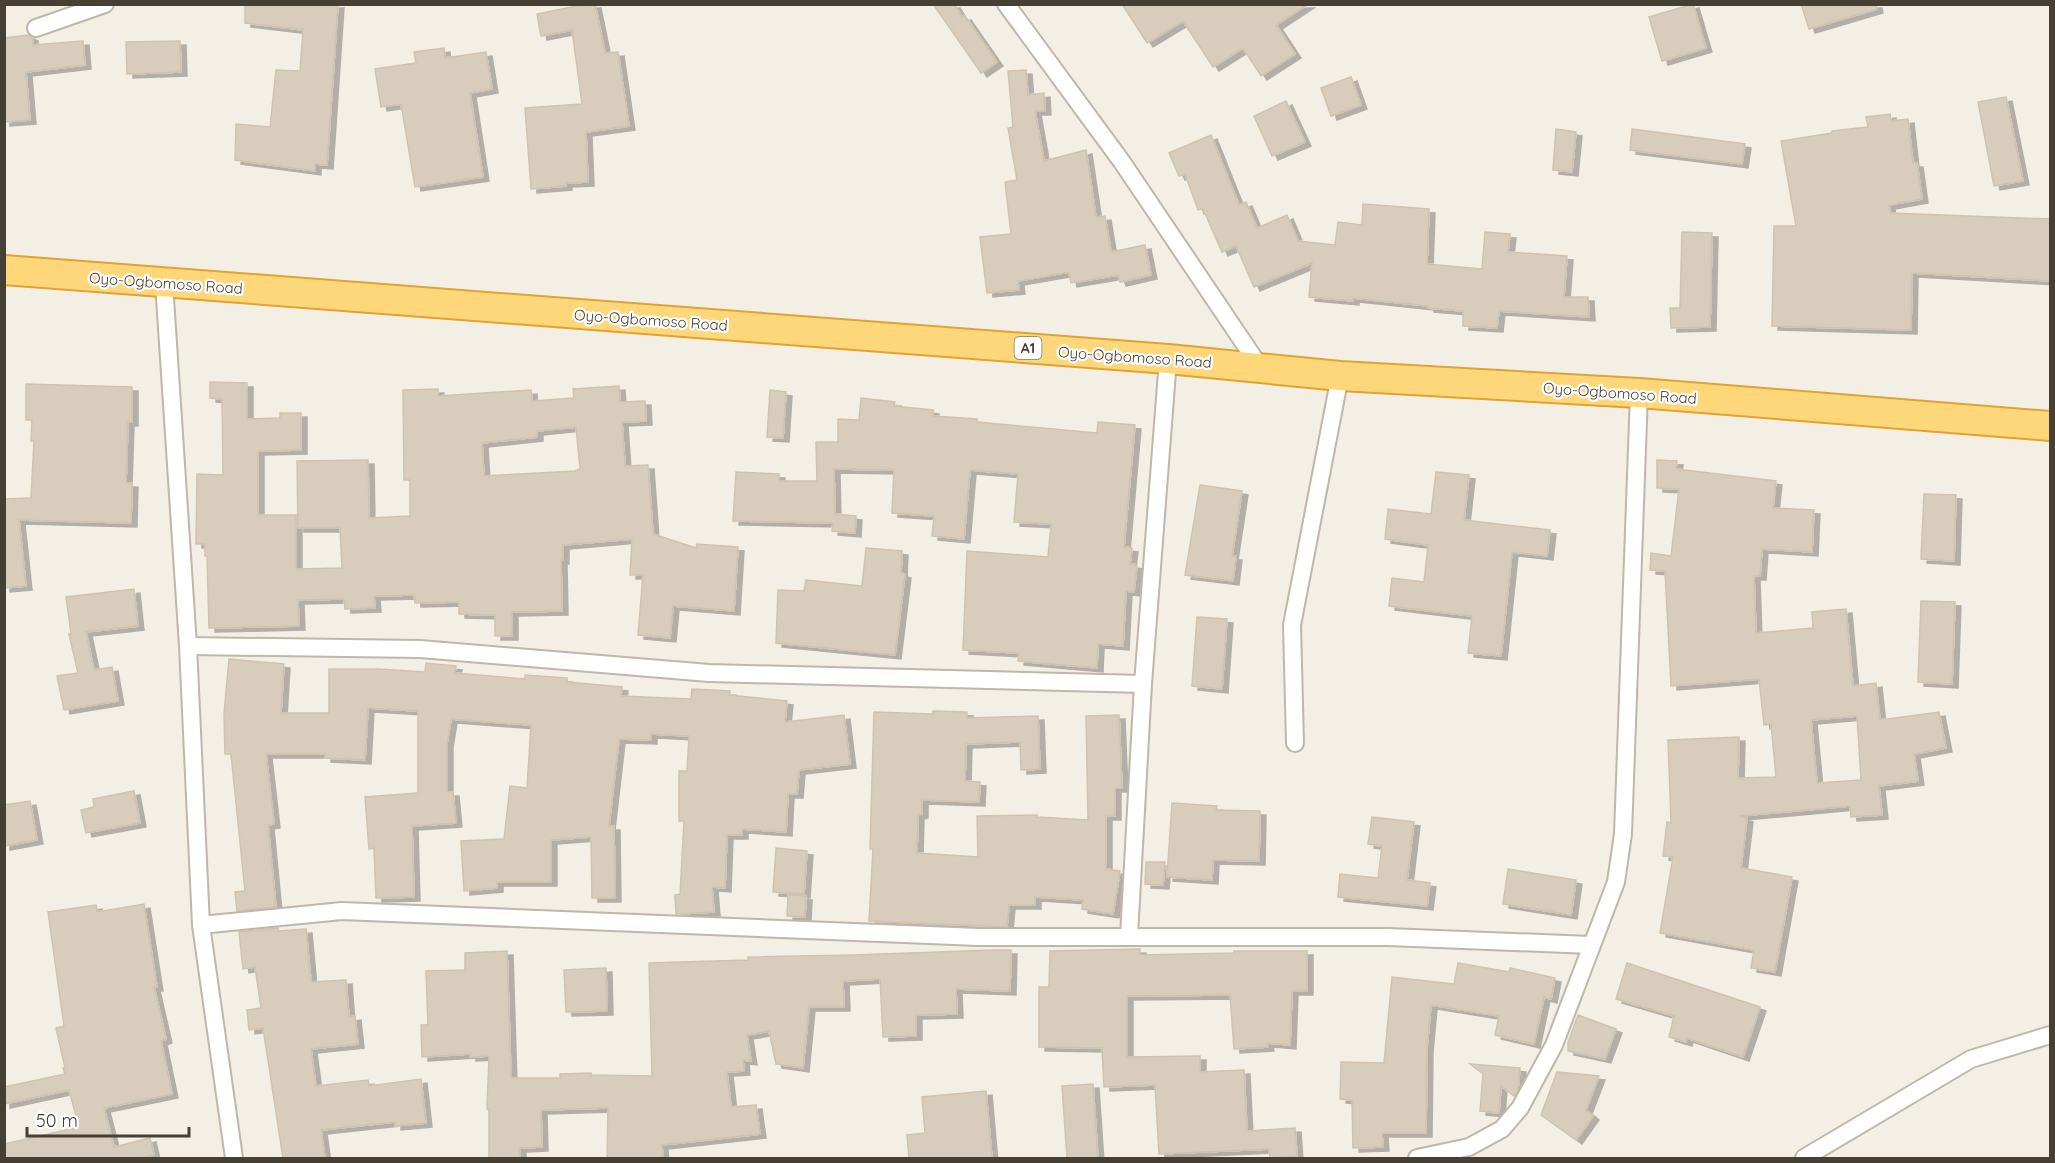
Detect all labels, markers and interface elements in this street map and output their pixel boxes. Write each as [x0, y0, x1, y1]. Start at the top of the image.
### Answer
street label: Oyo-Ogbomoso Road [89, 268, 243, 298]
street label: Oyo-Ogbomoso Road [574, 305, 728, 335]
road number: A1 [1014, 337, 1042, 359]
street label: Oyo-Ogbomoso Road [1058, 342, 1212, 372]
street label: Oyo-Ogbomoso Road [1543, 378, 1697, 408]
scale bar [27, 1100, 189, 1138]
text: 50 m [36, 1109, 78, 1132]

